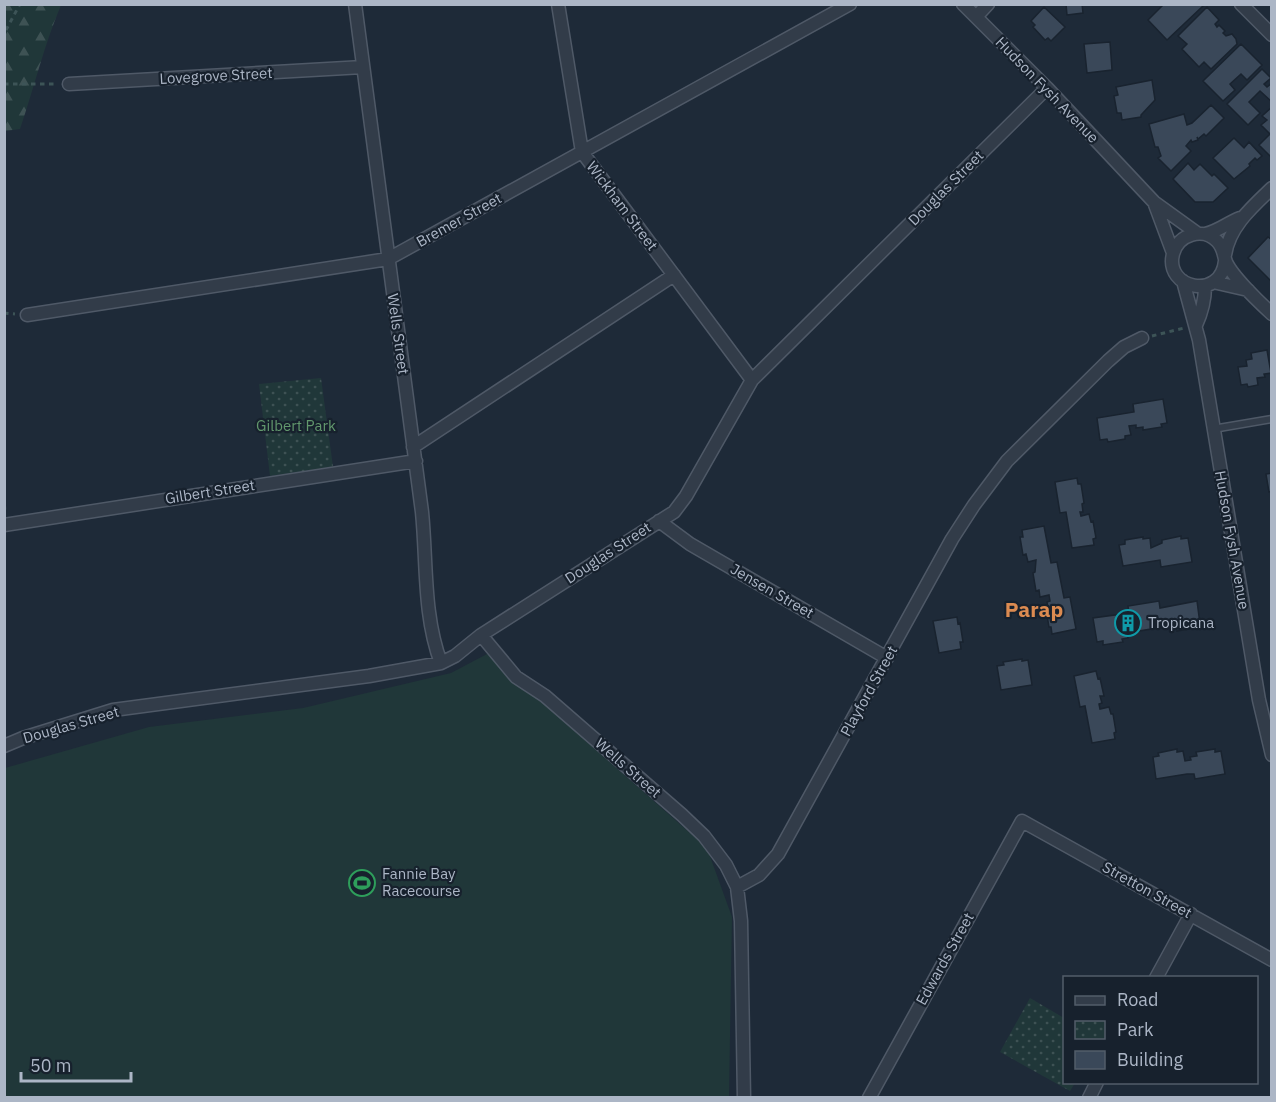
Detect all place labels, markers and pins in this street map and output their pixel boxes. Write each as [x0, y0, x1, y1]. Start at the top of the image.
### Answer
building icon: Tropicana [1113, 608, 1143, 638]
place label: Tropicana [1148, 613, 1214, 632]
place label: Fannie Bay Racecourse [382, 864, 461, 900]
sports icon: Fannie Bay Racecourse [347, 868, 377, 898]

